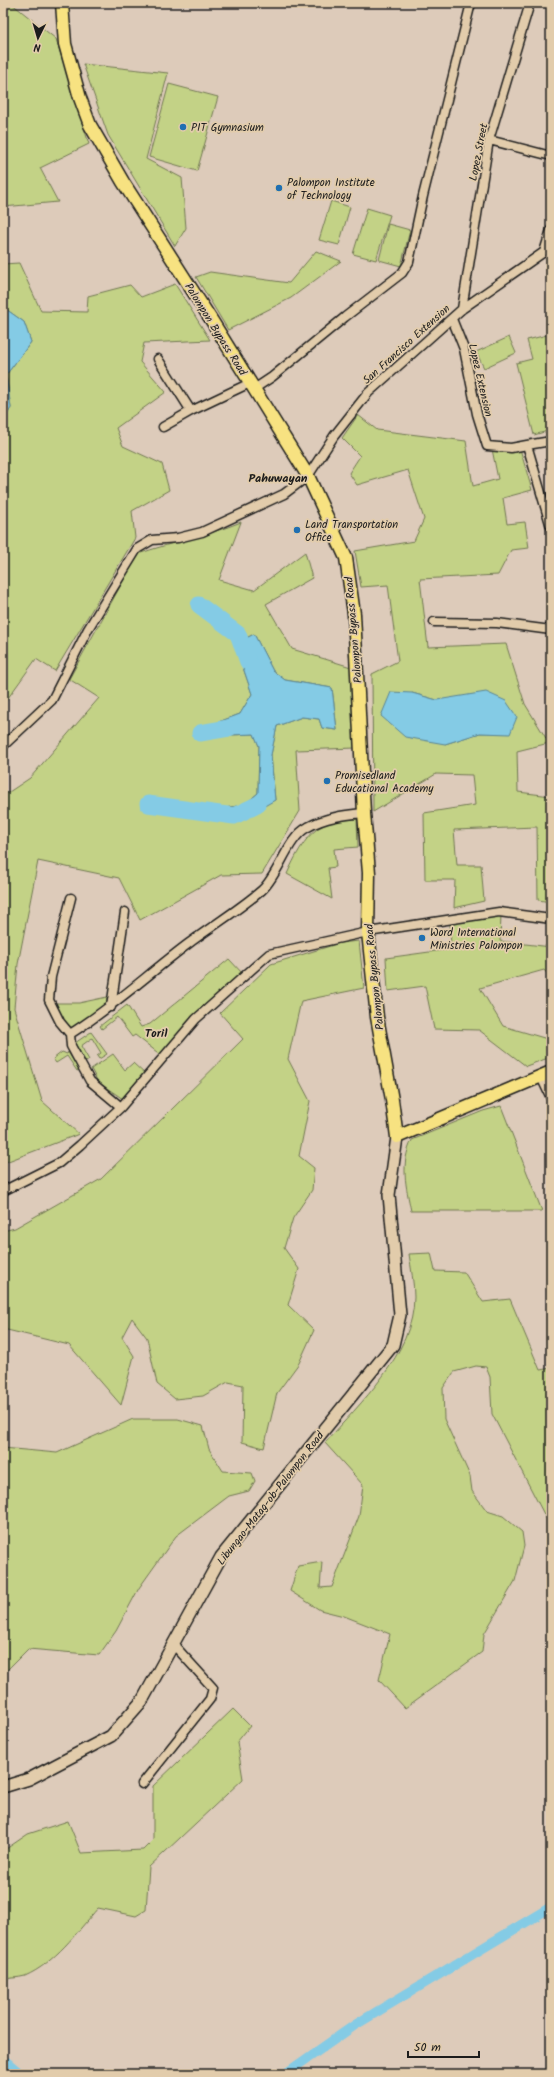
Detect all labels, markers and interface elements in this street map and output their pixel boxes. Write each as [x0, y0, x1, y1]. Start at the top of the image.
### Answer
north arrow [18, 18, 58, 58]
text: N [33, 38, 41, 56]
place label: PIT Gymnasium [191, 119, 264, 137]
street label: Lopez Street [465, 121, 494, 183]
marker: PIT Gymnasium [178, 122, 188, 132]
place label: Palompon Institute of Technology [287, 174, 375, 205]
marker: Palompon Institute of Technology [274, 183, 284, 193]
street label: Palompon Bypass Road [179, 280, 251, 380]
street label: San Francisco Extension [359, 300, 455, 389]
street label: Lopez Extension [463, 342, 497, 419]
district label: Pahuwayan [249, 469, 308, 488]
place label: Land Transportation Office [305, 516, 398, 547]
marker: Land Transportation Office [292, 525, 302, 535]
street label: Palompon Bypass Road [340, 576, 368, 684]
place label: Promisedland Educational Academy [335, 767, 434, 798]
marker: Promisedland Educational Academy [322, 776, 332, 786]
street label: Palompon Bypass Road [360, 922, 390, 1031]
place label: Word International Ministries Palompon [430, 924, 523, 955]
marker: Word International Ministries Palompon [417, 933, 427, 943]
district label: Toril [145, 1024, 168, 1043]
street label: Libungao-Matag-ob-Palompon Road [213, 1427, 329, 1569]
scale bar [408, 2033, 479, 2059]
text: 50 m [414, 2038, 441, 2057]

